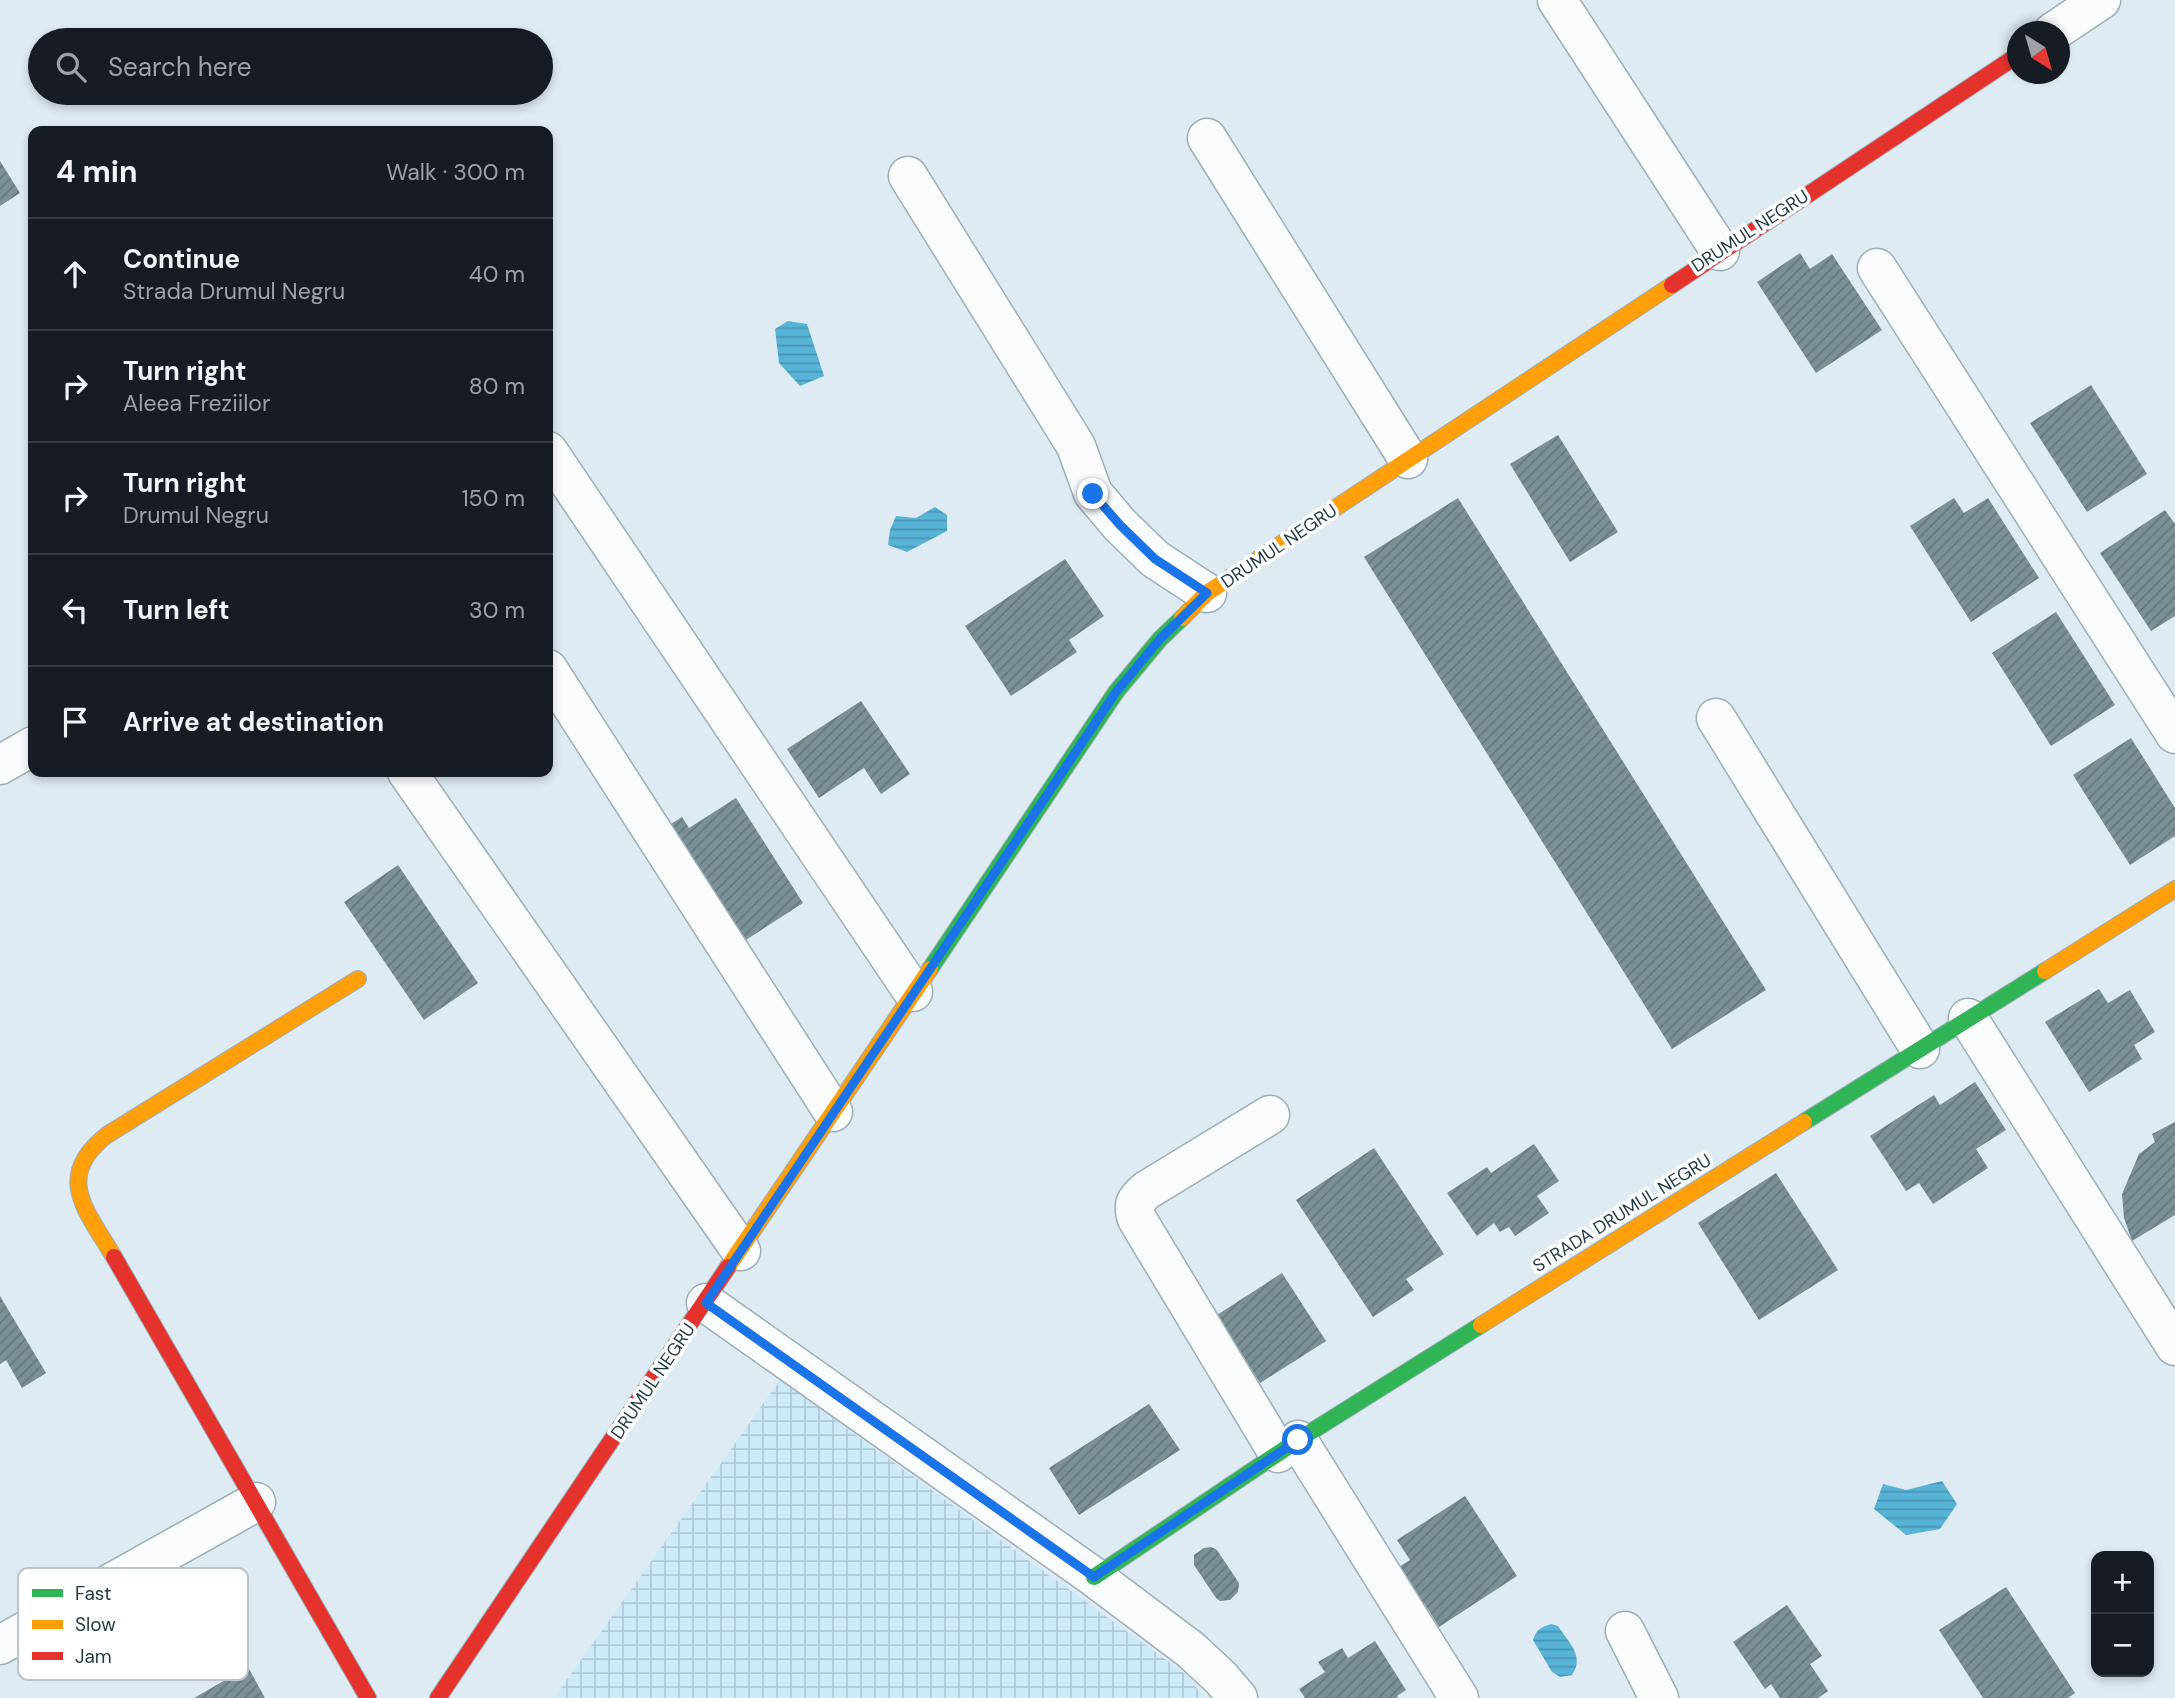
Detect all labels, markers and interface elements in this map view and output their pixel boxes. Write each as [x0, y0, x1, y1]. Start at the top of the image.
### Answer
north arrow [2007, 21, 2070, 84]
search box [28, 28, 553, 105]
icon: search [52, 48, 90, 86]
text: Search here [108, 50, 251, 84]
text: 4 min [56, 152, 138, 191]
text: Walk · 300 m [386, 157, 525, 187]
street label: DRUMUL NEGRU [1687, 184, 1813, 278]
text: Continue [123, 242, 240, 276]
icon: ahead [56, 255, 94, 293]
text: 40 m [469, 259, 525, 289]
text: Strada Drumul Negru [123, 276, 345, 306]
text: Turn right [123, 354, 247, 388]
icon: right [56, 367, 94, 405]
text: 80 m [469, 371, 525, 401]
text: Aleea Freziilor [123, 388, 270, 418]
text: Turn right [123, 466, 247, 500]
route end [1077, 478, 1108, 509]
icon: right [56, 479, 94, 517]
text: 150 m [461, 483, 525, 513]
street label: DRUMUL NEGRU [1216, 498, 1342, 594]
text: Drumul Negru [123, 500, 269, 530]
icon: left [56, 591, 94, 629]
text: Turn left [123, 593, 230, 627]
text: 30 m [469, 595, 525, 625]
icon: arrive [56, 703, 94, 741]
text: Arrive at destination [123, 705, 384, 739]
street label: STRADA DRUMUL NEGRU [1528, 1148, 1716, 1278]
street label: DRUMUL NEGRU [605, 1318, 701, 1444]
route start [1282, 1424, 1313, 1455]
map controls [2091, 1551, 2154, 1677]
button: + [2091, 1551, 2154, 1614]
legend [18, 1568, 248, 1680]
text: Fast [75, 1581, 111, 1606]
text: Slow [75, 1612, 116, 1637]
button: − [2091, 1614, 2154, 1677]
text: Jam [75, 1644, 112, 1669]

